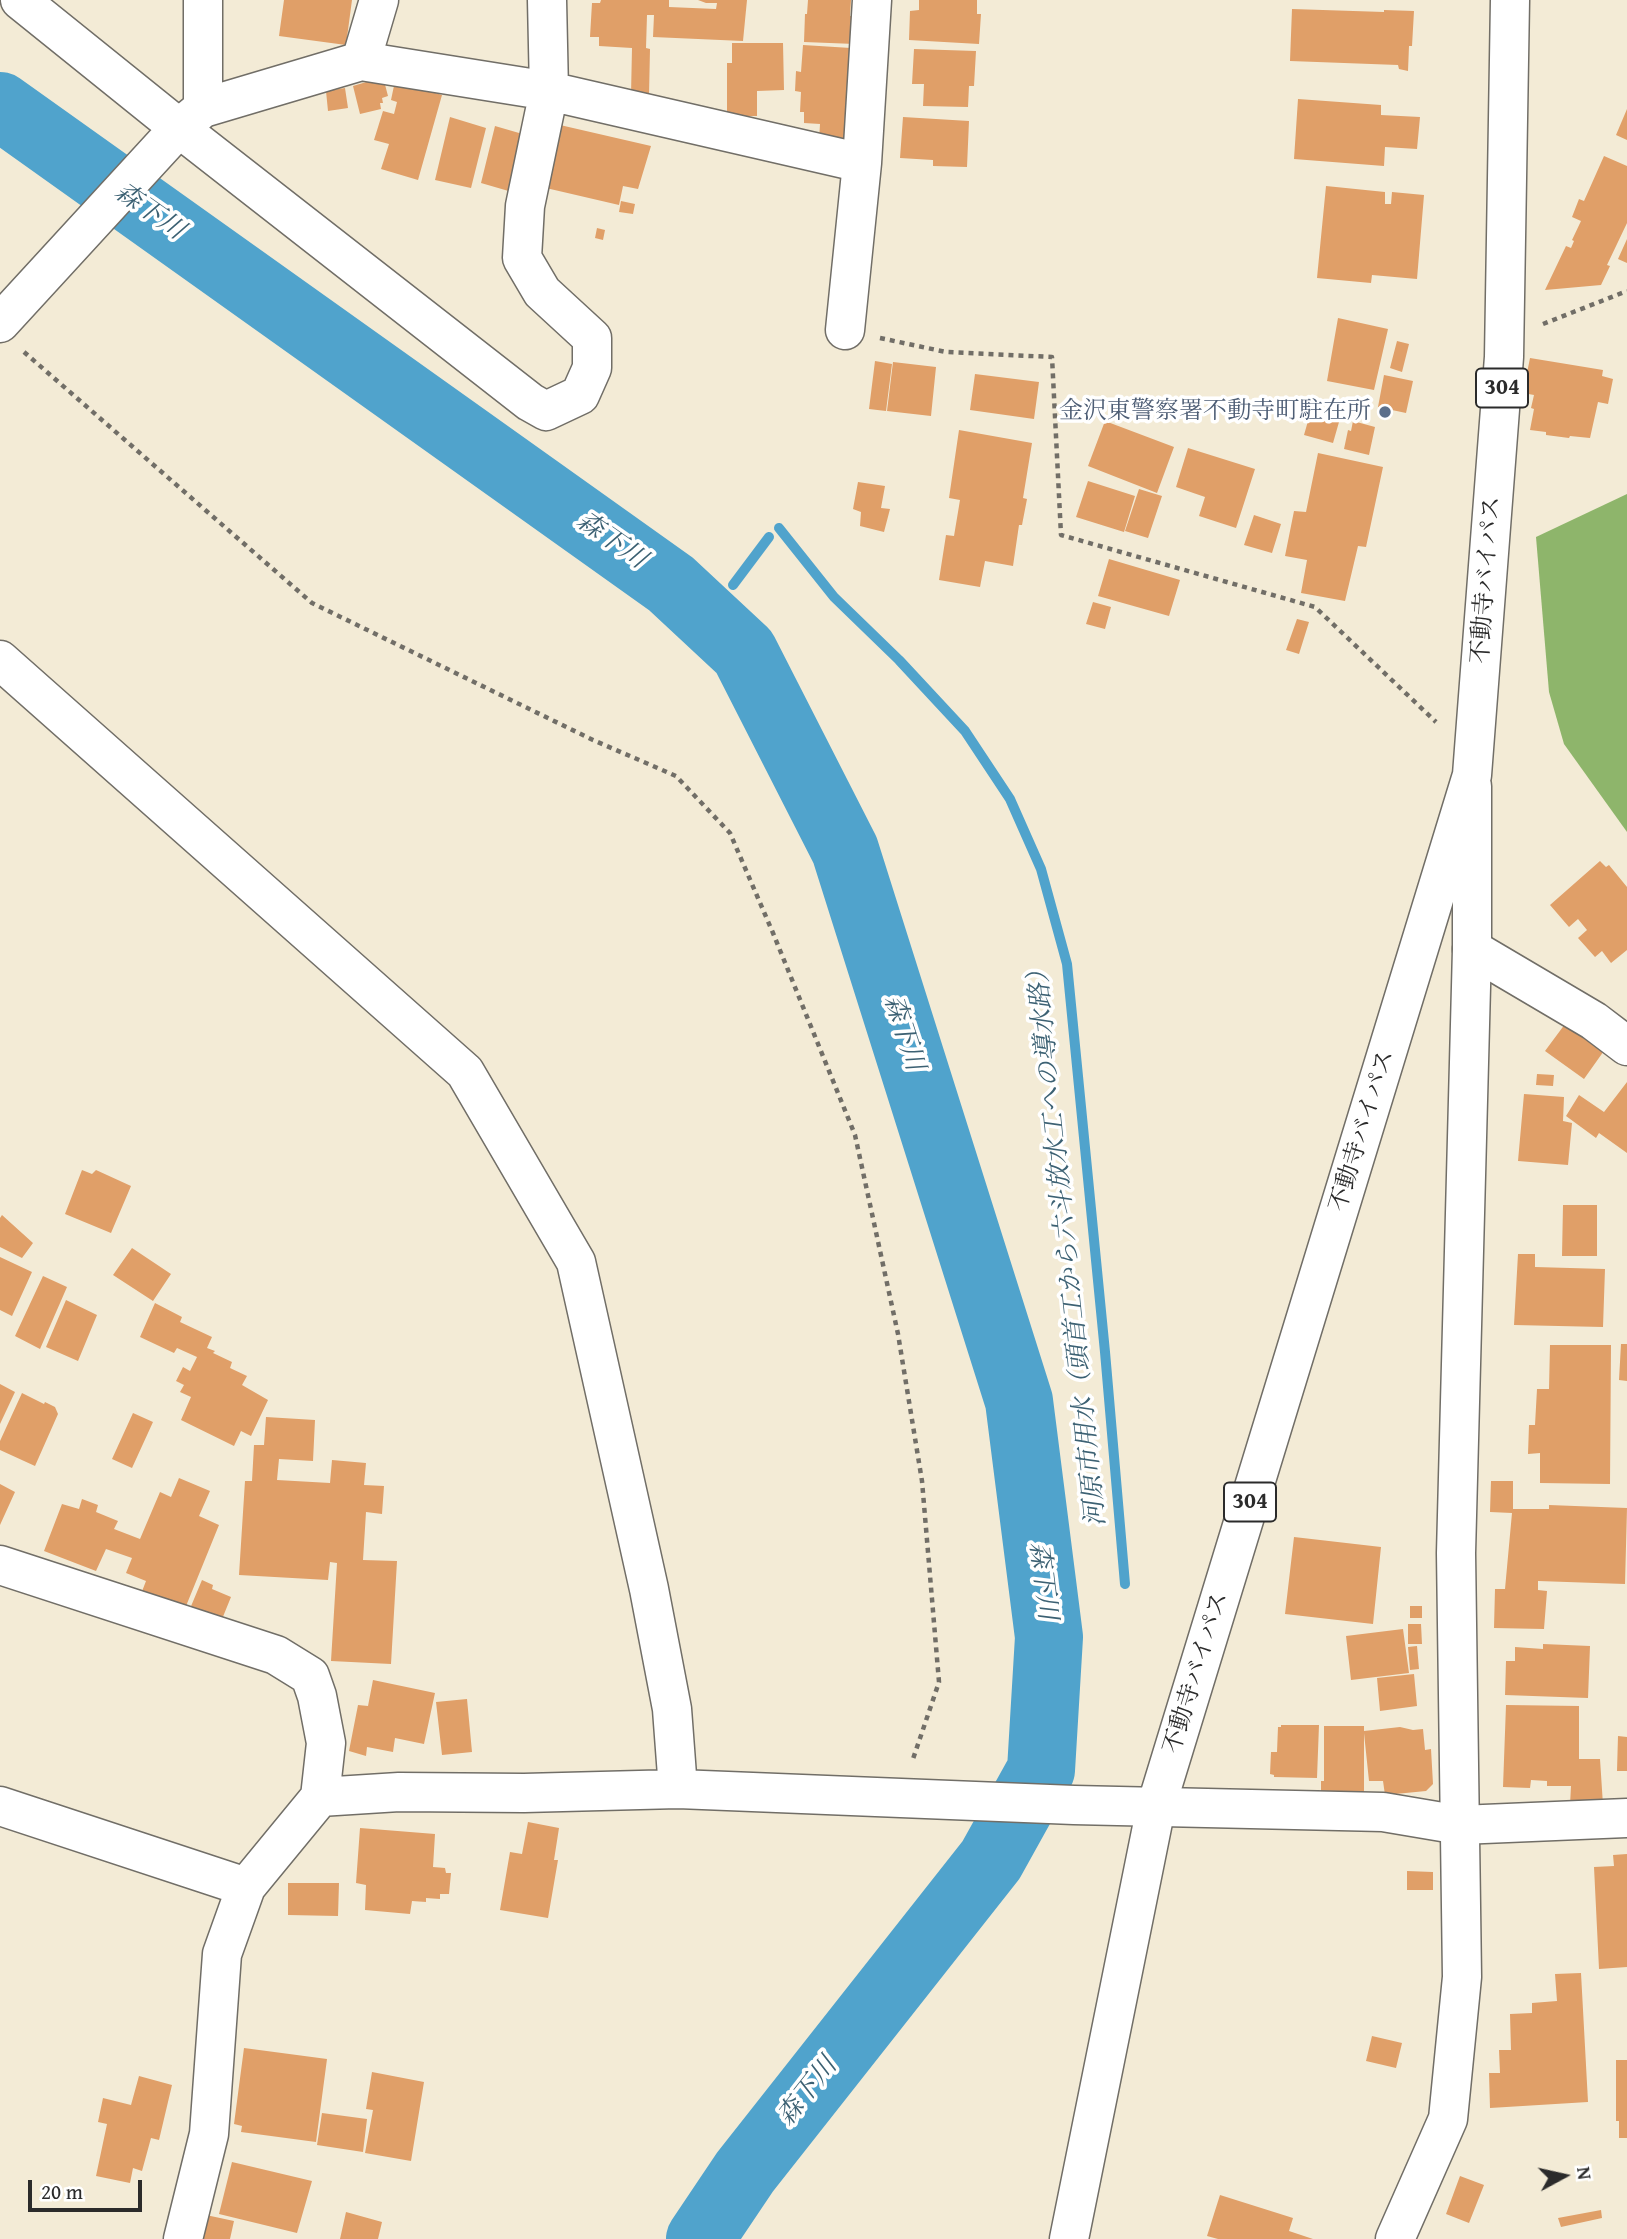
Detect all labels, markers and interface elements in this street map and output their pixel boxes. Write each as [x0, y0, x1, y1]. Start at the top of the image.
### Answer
water label: 森下川 [108, 177, 190, 247]
road number: 304 [1476, 368, 1528, 408]
place label: 金沢東警察署不動寺町駐在所 [1059, 398, 1371, 426]
marker: 金沢東警察署不動寺町駐在所 [1377, 404, 1393, 420]
street label: 不動寺バイパス [1467, 495, 1507, 665]
water label: 森下川 [570, 506, 652, 576]
water label: 河原市用水（頭首工から六斗放水工への導水路） [1023, 956, 1113, 1528]
water label: 森下川 [876, 991, 930, 1075]
street label: 不動寺バイパス [1325, 1046, 1401, 1216]
road number: 304 [1224, 1483, 1276, 1522]
water label: 森下川 [1022, 1540, 1062, 1622]
street label: 不動寺バイパス [1159, 1588, 1235, 1758]
water label: 森下川 [772, 2052, 844, 2132]
north arrow [1529, 2141, 1599, 2211]
text: N [1570, 2165, 1600, 2181]
scale bar [32, 2166, 145, 2210]
text: 20 m [41, 2176, 83, 2207]

